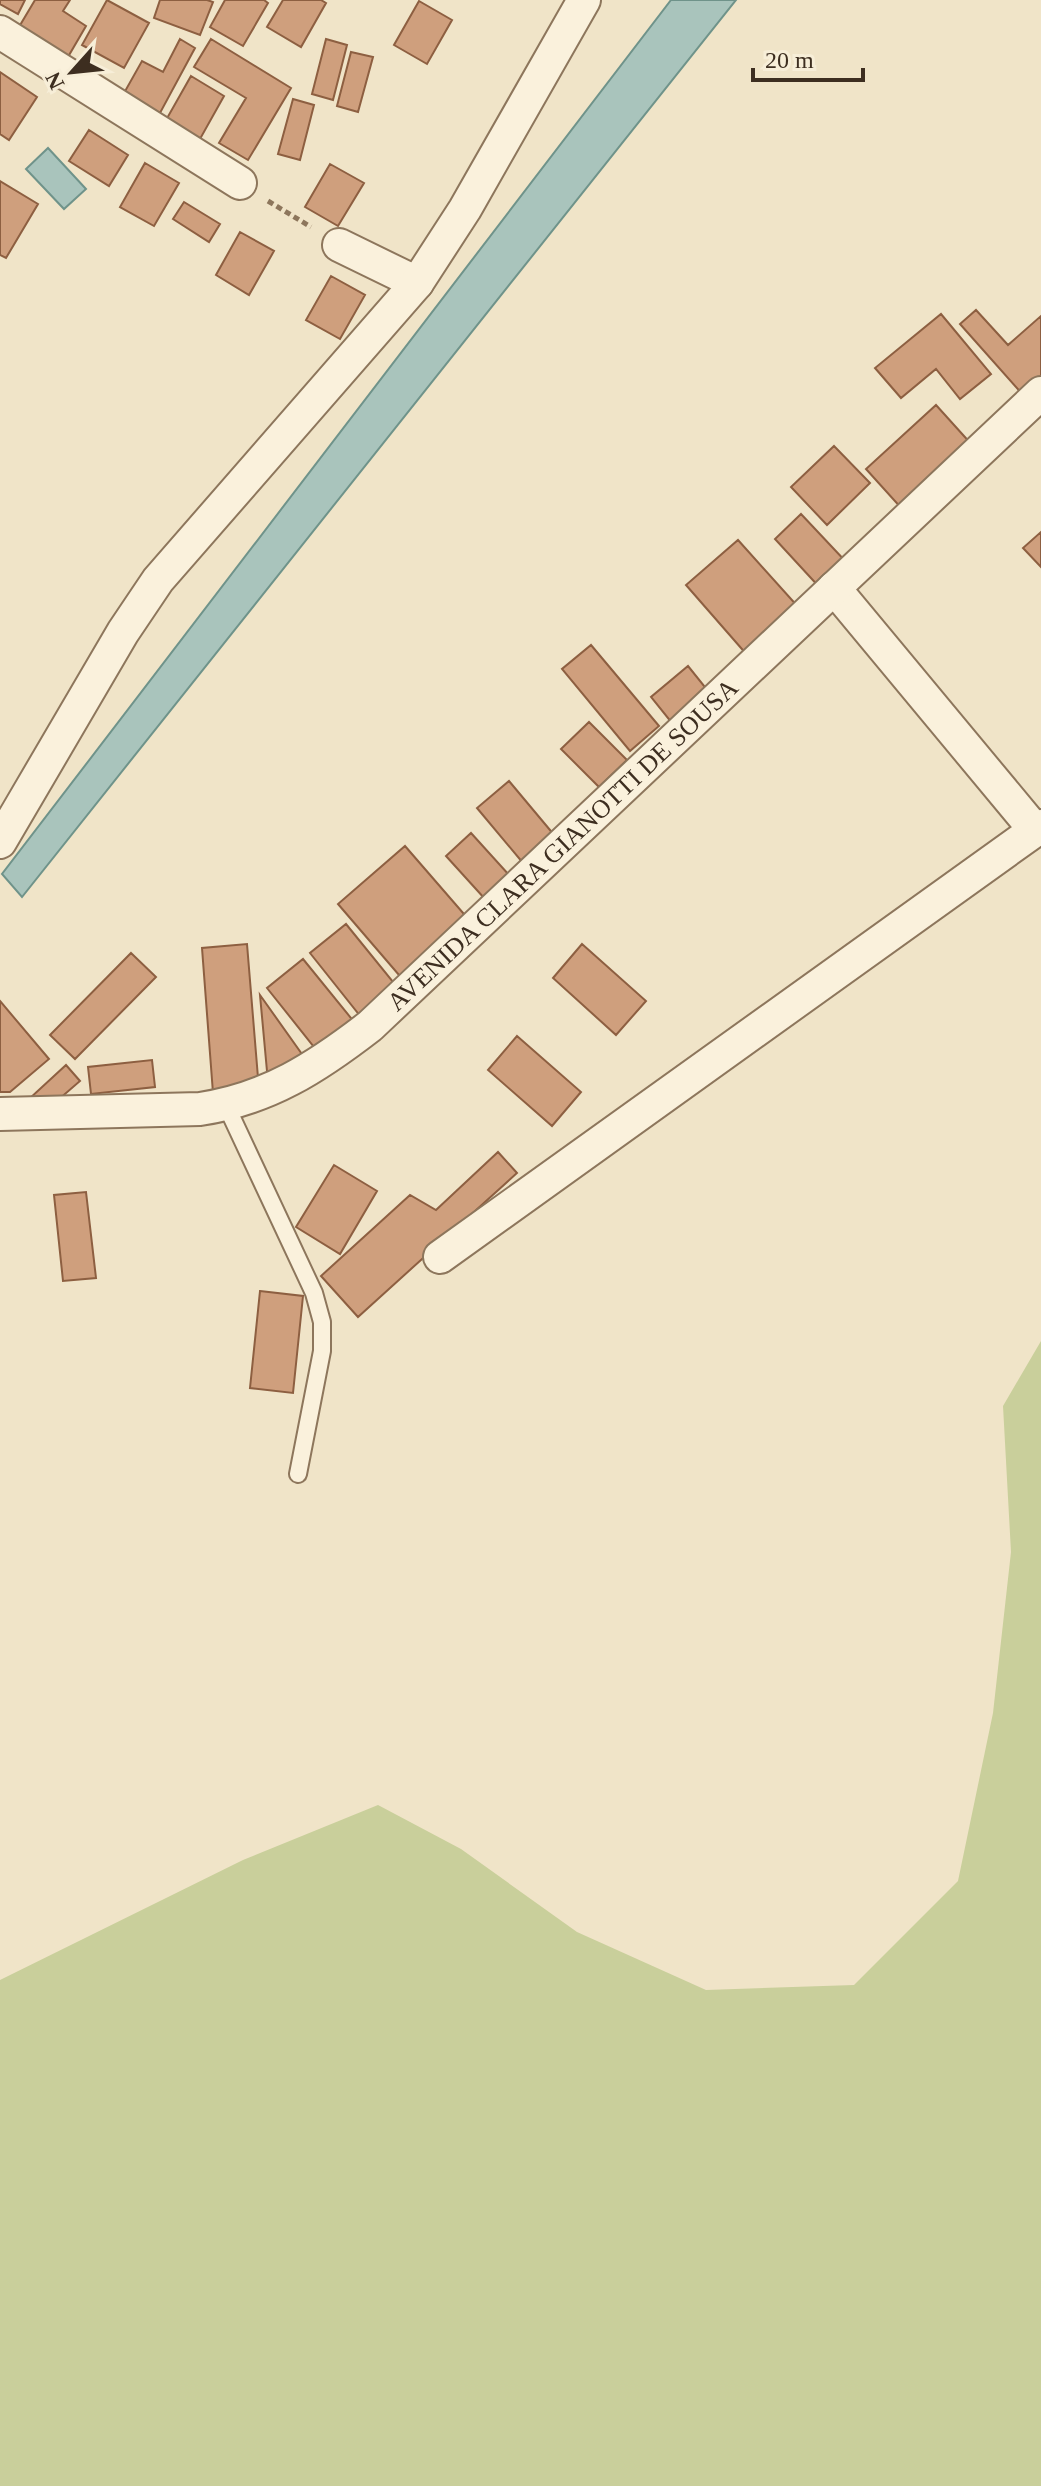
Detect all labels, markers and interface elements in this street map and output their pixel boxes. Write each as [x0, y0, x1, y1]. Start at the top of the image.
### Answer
north arrow [32, 32, 112, 112]
scale bar [753, 32, 863, 82]
text: 20 m [765, 47, 814, 73]
text: N [40, 68, 69, 94]
street label: AVENIDA CLARA GIANOTTI DE SOUSA [382, 673, 744, 1017]

